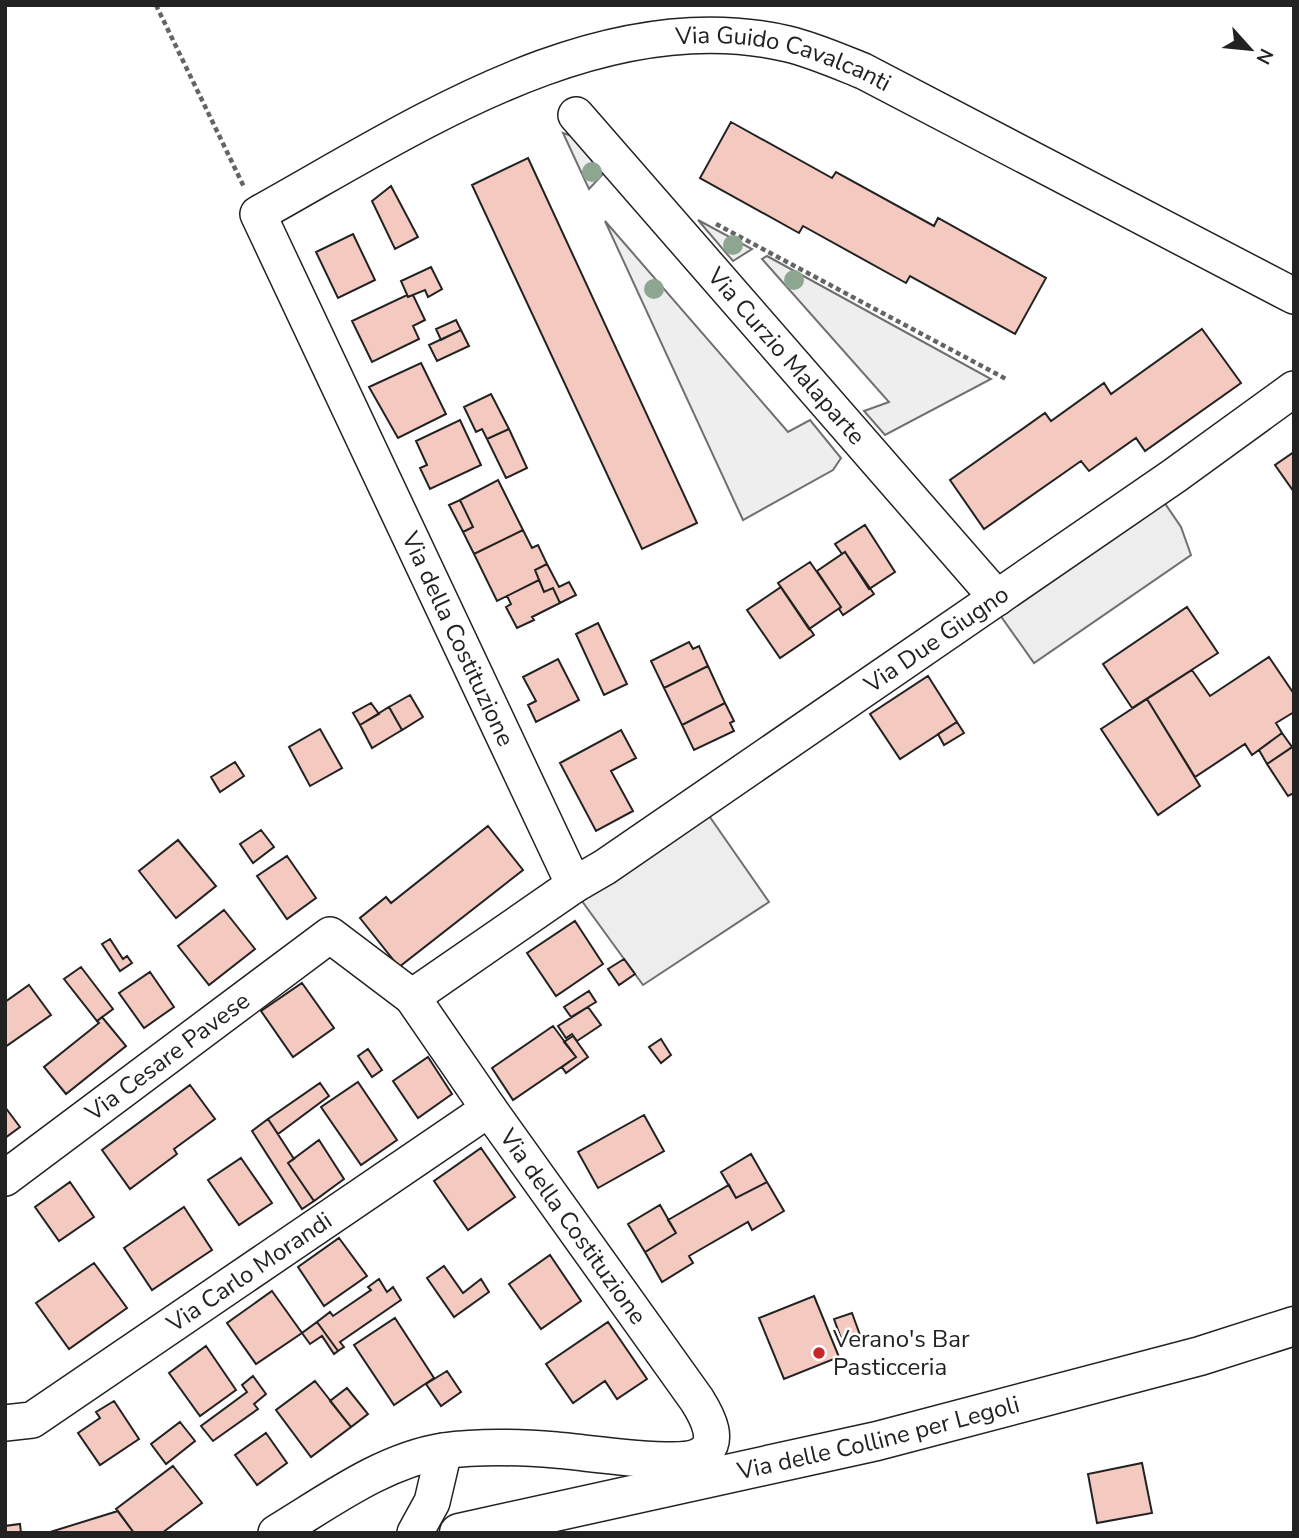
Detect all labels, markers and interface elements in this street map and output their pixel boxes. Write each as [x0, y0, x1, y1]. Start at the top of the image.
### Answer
north arrow [1215, 14, 1285, 84]
street label: Via Guido Cavalcanti [673, 19, 897, 99]
text: N [1249, 44, 1279, 69]
street label: Via Curzio Malaparte [699, 260, 872, 452]
street label: Via della Costituzione [394, 526, 522, 751]
street label: Via Due Giugno [857, 578, 1015, 701]
street label: Via Cesare Pavese [78, 985, 256, 1129]
street label: Via della Costituzione [492, 1121, 654, 1331]
street label: Via Carlo Morandi [160, 1205, 338, 1340]
place label: Verano's Bar Pasticceria [832, 1323, 970, 1383]
marker: Verano's Bar Pasticceria [811, 1345, 827, 1361]
street label: Via delle Colline per Legoli [733, 1388, 1023, 1488]

